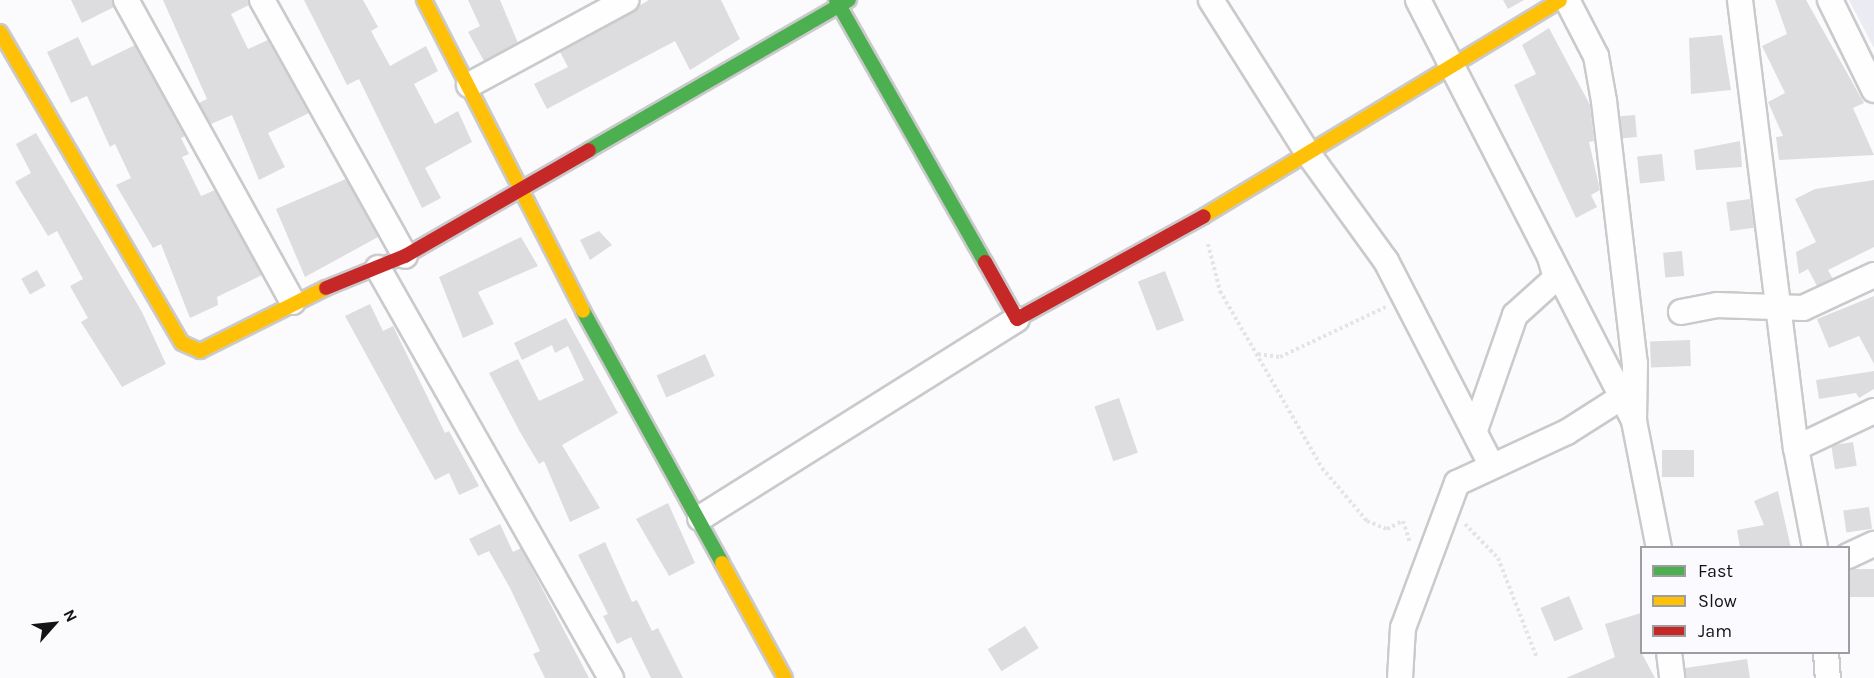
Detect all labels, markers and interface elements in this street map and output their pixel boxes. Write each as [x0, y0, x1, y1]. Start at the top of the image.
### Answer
legend [1640, 546, 1850, 654]
text: Fast [1698, 560, 1733, 582]
text: Slow [1698, 590, 1737, 612]
north arrow [24, 594, 84, 654]
text: N [59, 606, 82, 625]
text: Jam [1698, 620, 1732, 642]

